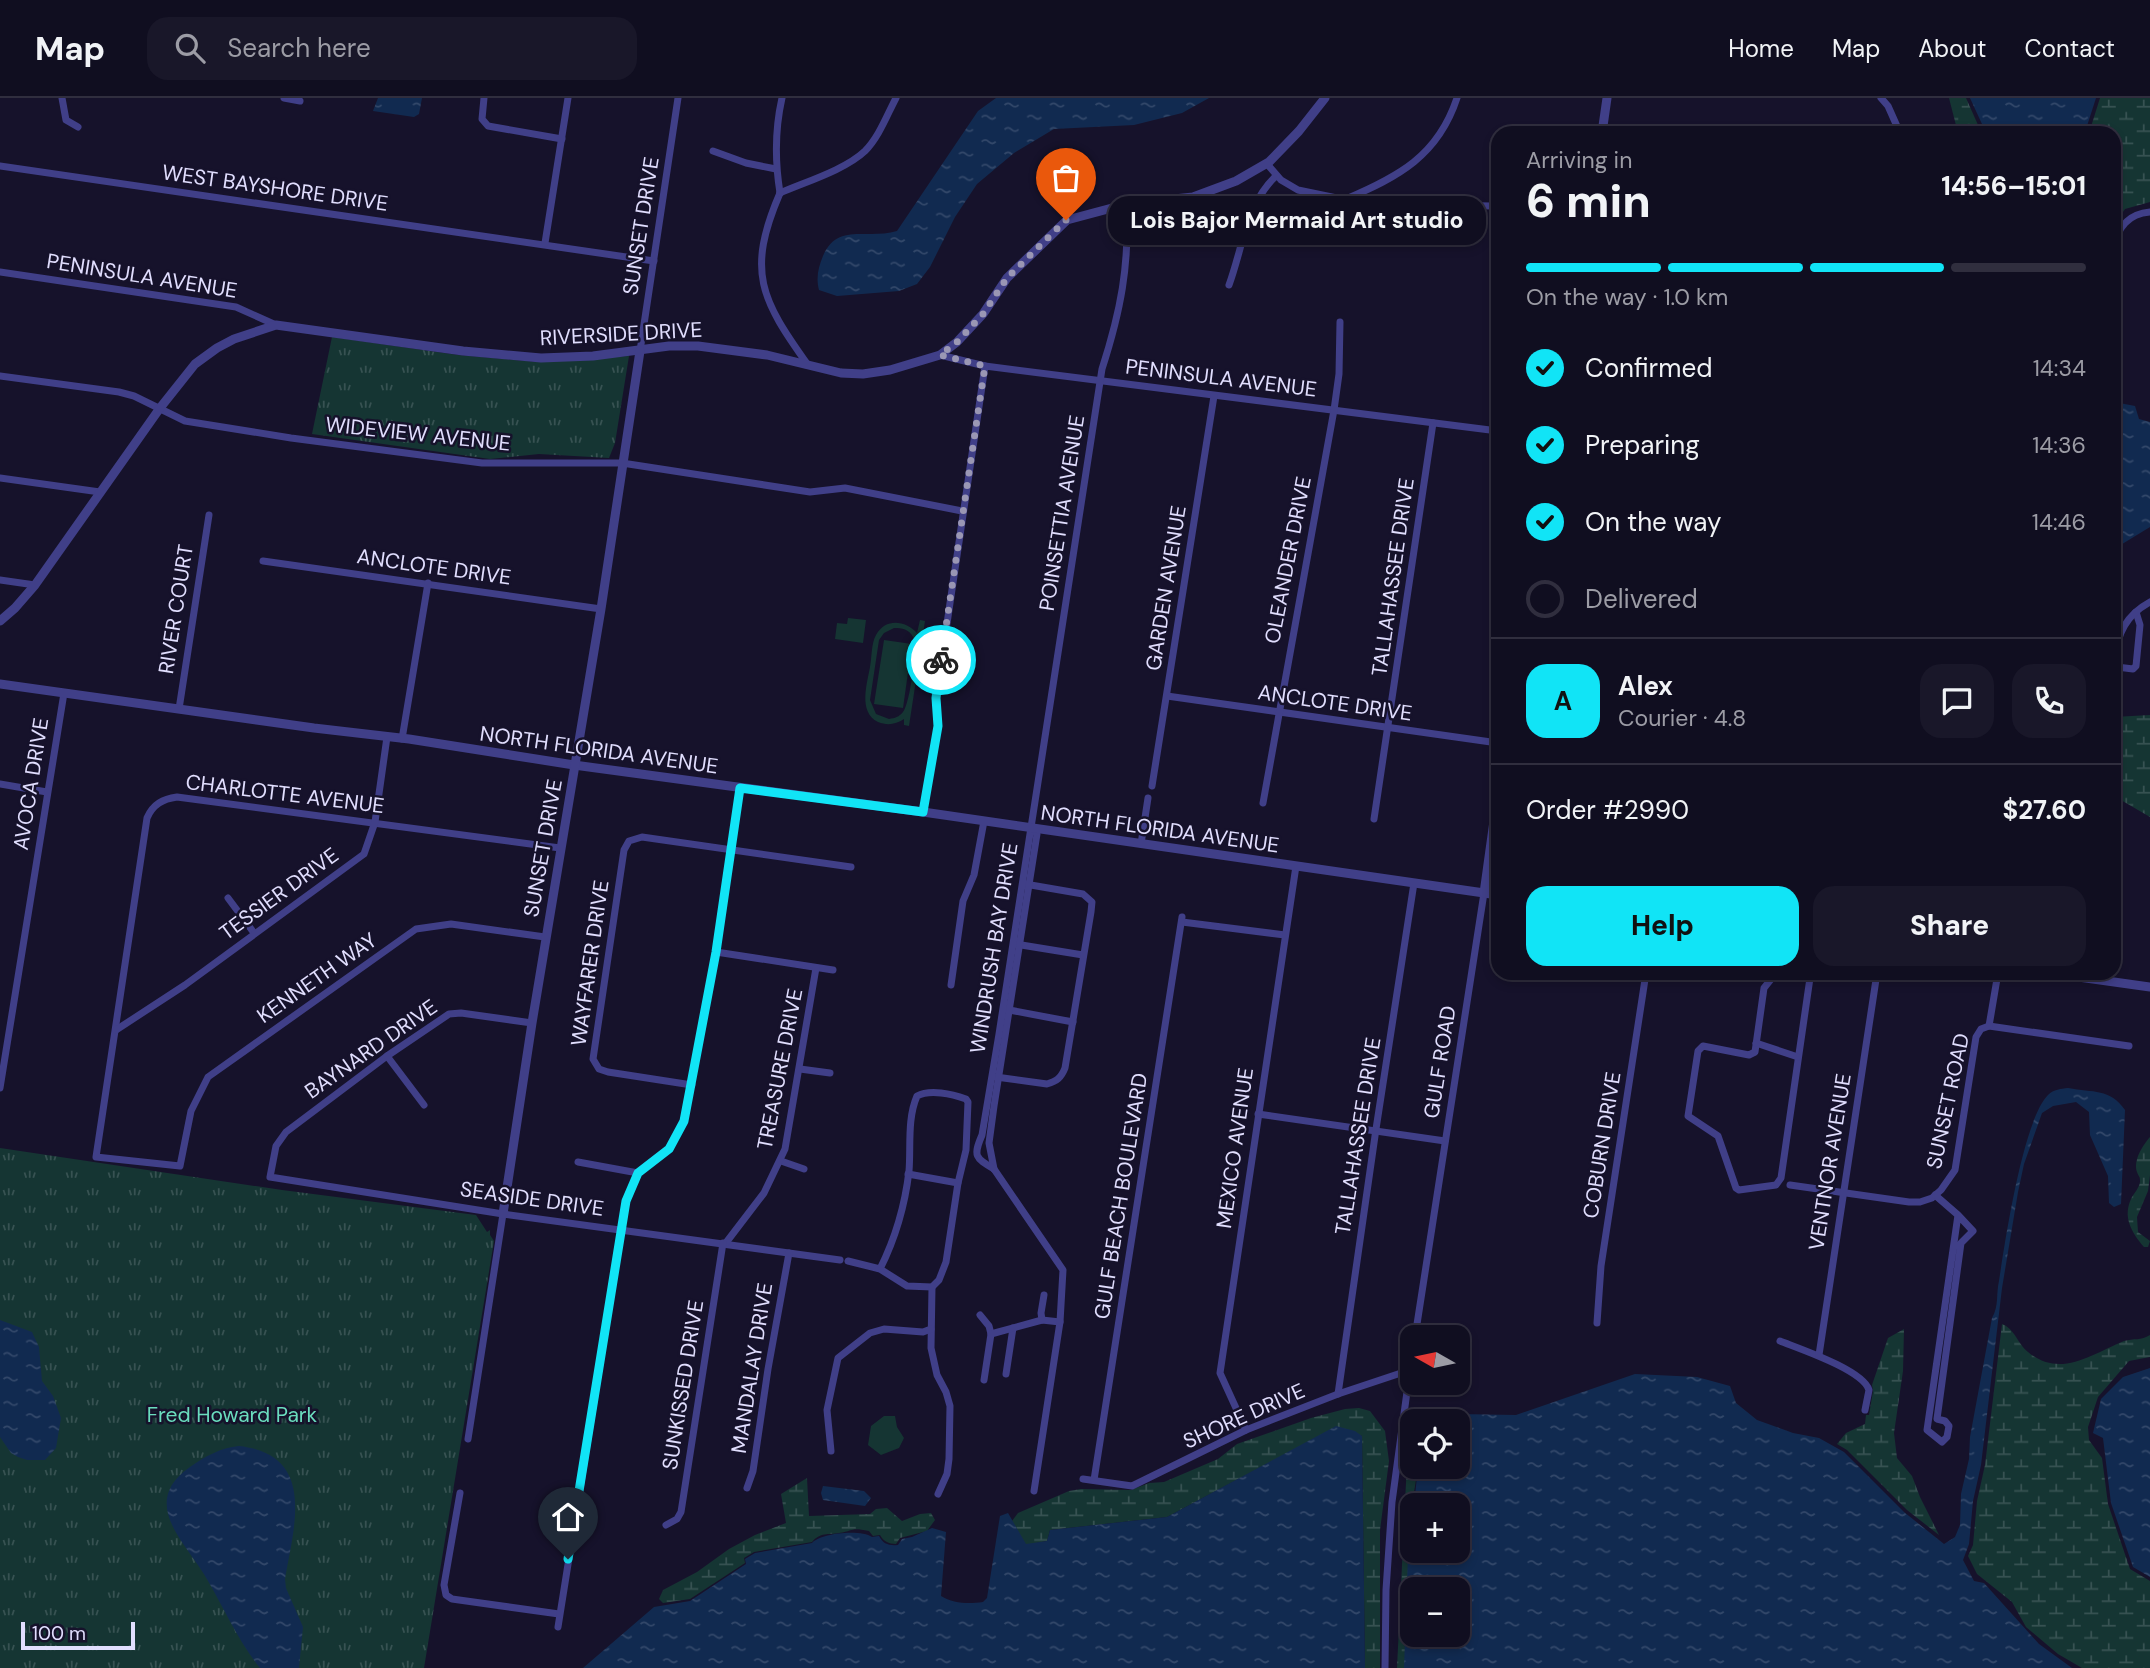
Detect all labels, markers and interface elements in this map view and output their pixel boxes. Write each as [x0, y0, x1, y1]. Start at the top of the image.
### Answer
search box [147, 17, 637, 80]
text: Map [35, 27, 105, 70]
icon: search [171, 29, 209, 67]
text: Search here [227, 31, 371, 65]
text: Home [1728, 33, 1794, 64]
text: Map [1832, 33, 1880, 64]
text: About [1918, 33, 1987, 64]
text: Contact [2025, 33, 2115, 64]
text: Arriving in [1526, 145, 1632, 175]
pin [1036, 148, 1096, 220]
street label: SUNSET DRIVE [616, 155, 666, 297]
street label: WEST BAYSHORE DRIVE [160, 158, 390, 218]
icon: bag [1047, 159, 1085, 197]
text: 14:56–15:01 [1941, 169, 2086, 203]
text: 6 min [1526, 171, 1651, 231]
callout: Lois Bajor Mermaid Art studio [1108, 195, 1486, 244]
text: Lois Bajor Mermaid Art studio [1130, 205, 1464, 235]
street label: PENINSULA AVENUE [45, 247, 239, 305]
text: On the way · 1.0 km [1526, 282, 1728, 312]
street label: RIVERSIDE DRIVE [539, 316, 703, 352]
icon: check [1526, 349, 1564, 387]
text: Confirmed [1585, 351, 1712, 385]
street label: PENINSULA AVENUE [1124, 352, 1318, 404]
text: 14:34 [2033, 353, 2086, 383]
street label: WIDEVIEW AVENUE [324, 410, 512, 458]
street label: POINSETTIA AVENUE [1033, 413, 1091, 613]
icon: check [1526, 426, 1564, 464]
text: Preparing [1585, 428, 1700, 462]
text: 14:36 [2032, 430, 2086, 460]
street label: OLEANDER DRIVE [1258, 474, 1318, 646]
street label: TALLAHASSEE DRIVE [1365, 476, 1421, 678]
street label: GARDEN AVENUE [1139, 503, 1193, 673]
icon: check [1526, 503, 1564, 541]
text: On the way [1585, 505, 1721, 539]
text: 14:46 [2032, 507, 2086, 537]
street label: RIVER COURT [152, 542, 200, 676]
street label: ANCLOTE DRIVE [355, 542, 513, 592]
text: Delivered [1585, 582, 1698, 616]
courier [906, 625, 976, 695]
icon: bike [922, 641, 960, 679]
button: chat [1920, 664, 1994, 738]
button: phone [2012, 664, 2086, 738]
text: Alex [1618, 669, 1673, 703]
street label: ANCLOTE DRIVE [1256, 678, 1414, 728]
text: A [1554, 684, 1572, 718]
text: Courier · 4.8 [1618, 703, 1746, 733]
street label: AVOCA DRIVE [7, 716, 55, 852]
street label: NORTH FLORIDA AVENUE [478, 719, 720, 781]
street label: CHARLOTTE AVENUE [184, 768, 386, 820]
street label: SUNSET DRIVE [517, 777, 569, 919]
text: Order #2990 [1526, 793, 1689, 827]
text: $27.60 [2003, 793, 2086, 827]
street label: NORTH FLORIDA AVENUE [1039, 798, 1281, 860]
street label: TESSIER DRIVE [214, 841, 344, 947]
street label: WINDRUSH BAY DRIVE [964, 841, 1024, 1055]
street label: WAYFARER DRIVE [564, 878, 616, 1048]
button: Help [1526, 886, 1799, 966]
button: Share [1813, 886, 2086, 966]
street label: KENNETH WAY [252, 926, 382, 1030]
street label: TREASURE DRIVE [751, 986, 809, 1152]
street label: BAYNARD DRIVE [299, 993, 443, 1105]
street label: GULF ROAD [1417, 1004, 1463, 1120]
street label: SUNSET ROAD [1920, 1031, 1976, 1171]
street label: TALLAHASSEE DRIVE [1329, 1035, 1387, 1237]
street label: MEXICO AVENUE [1210, 1066, 1260, 1230]
street label: COBURN DRIVE [1577, 1070, 1627, 1220]
street label: GULF BEACH BOULEVARD [1088, 1071, 1154, 1321]
street label: VENTNOR AVENUE [1802, 1071, 1858, 1253]
street label: SEASIDE DRIVE [458, 1175, 606, 1223]
street label: MANDALAY DRIVE [725, 1281, 779, 1455]
street label: SUNKISSED DRIVE [656, 1298, 710, 1472]
north arrow [1400, 1325, 1470, 1395]
map controls [1400, 1325, 1470, 1647]
street label: SHORE DRIVE [1179, 1377, 1309, 1455]
park label: Fred Howard Park [147, 1401, 318, 1429]
button: locate [1400, 1409, 1470, 1479]
pin [538, 1487, 598, 1559]
button: + [1400, 1493, 1470, 1563]
icon: home [549, 1498, 587, 1536]
button: − [1400, 1577, 1470, 1647]
scale bar [21, 1619, 135, 1651]
text: 100 m [32, 1621, 86, 1646]

